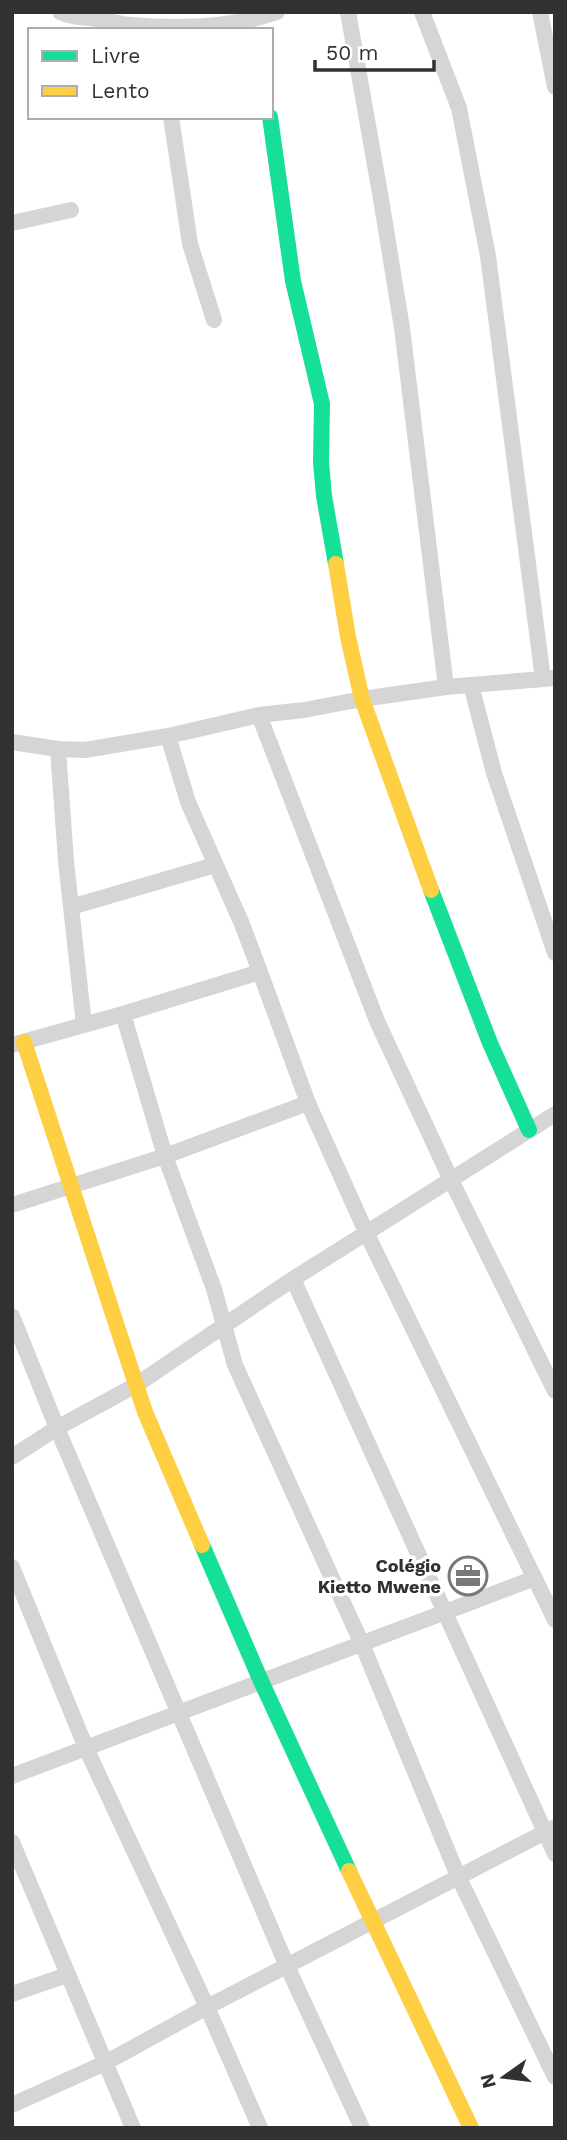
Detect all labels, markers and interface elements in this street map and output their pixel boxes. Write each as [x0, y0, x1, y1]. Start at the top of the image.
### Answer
legend [28, 28, 273, 119]
scale bar [315, 28, 434, 72]
text: 50 m [326, 40, 378, 65]
text: Livre [91, 43, 140, 68]
text: Lento [91, 78, 150, 103]
place label: Colégio Kietto Mwene [318, 1555, 441, 1597]
office icon: Colégio Kietto Mwene [447, 1555, 489, 1597]
north arrow [469, 2042, 539, 2112]
text: N [475, 2071, 501, 2091]

